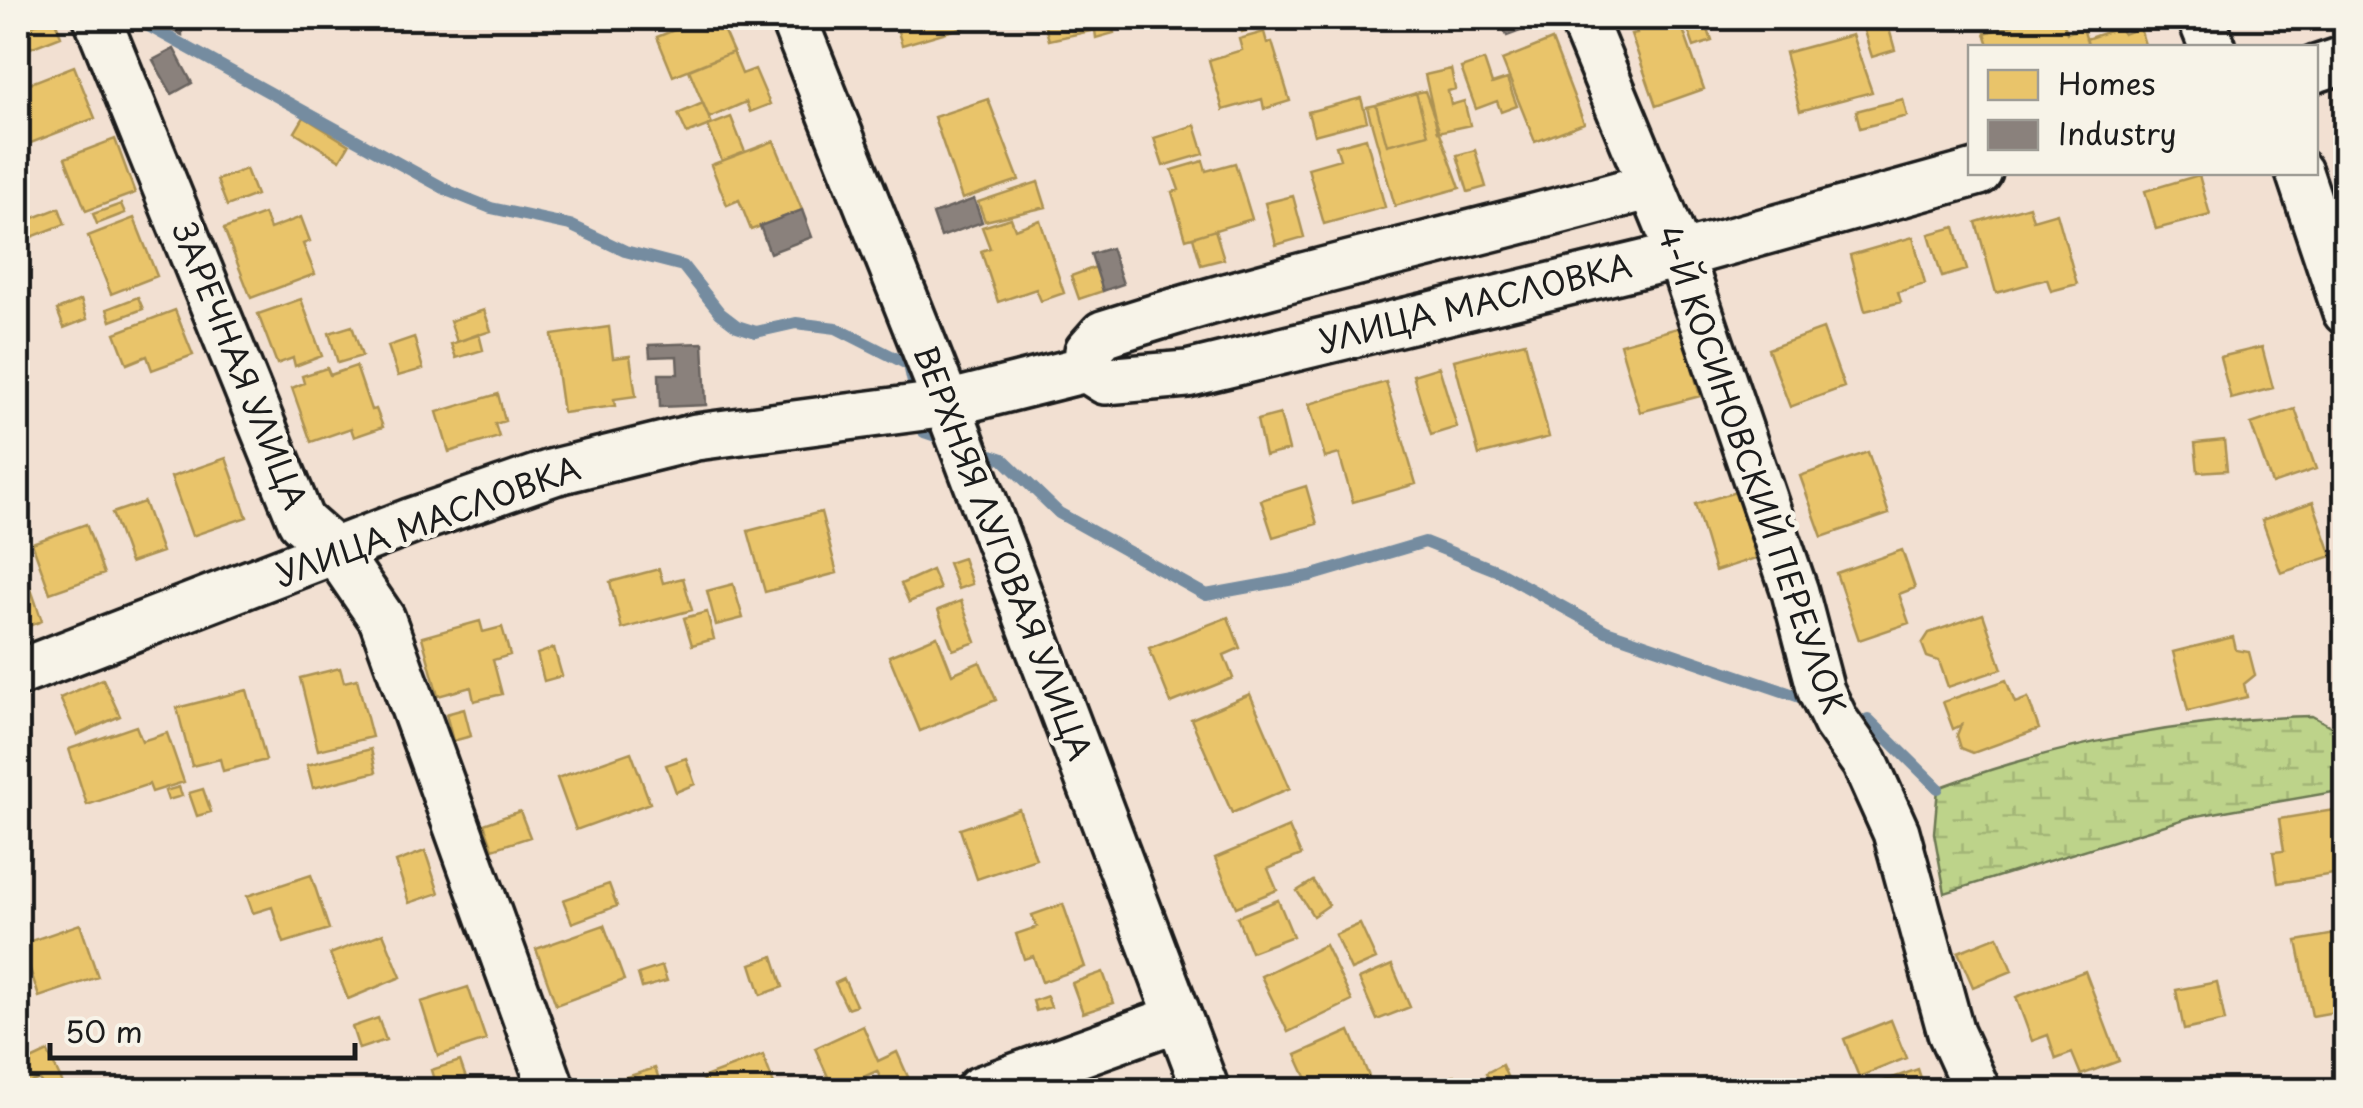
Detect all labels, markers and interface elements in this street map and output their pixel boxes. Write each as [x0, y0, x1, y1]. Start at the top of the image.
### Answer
legend [1968, 45, 2318, 175]
text: Homes [2058, 60, 2155, 105]
text: Industry [2058, 110, 2177, 155]
street label: ЗАРЕЧНАЯ УЛИЦА [161, 214, 320, 516]
street label: 4-Й КОСИНОВСКИЙ ПЕРЕУЛОК [1647, 219, 1859, 720]
street label: УЛИЦА МАСЛОВКА [1313, 240, 1636, 364]
street label: ВЕРХНЯЯ ЛУГОВАЯ УЛИЦА [902, 338, 1105, 767]
street label: УЛИЦА МАСЛОВКА [268, 443, 587, 598]
scale bar [50, 998, 355, 1060]
text: 50 m [65, 1008, 143, 1053]

